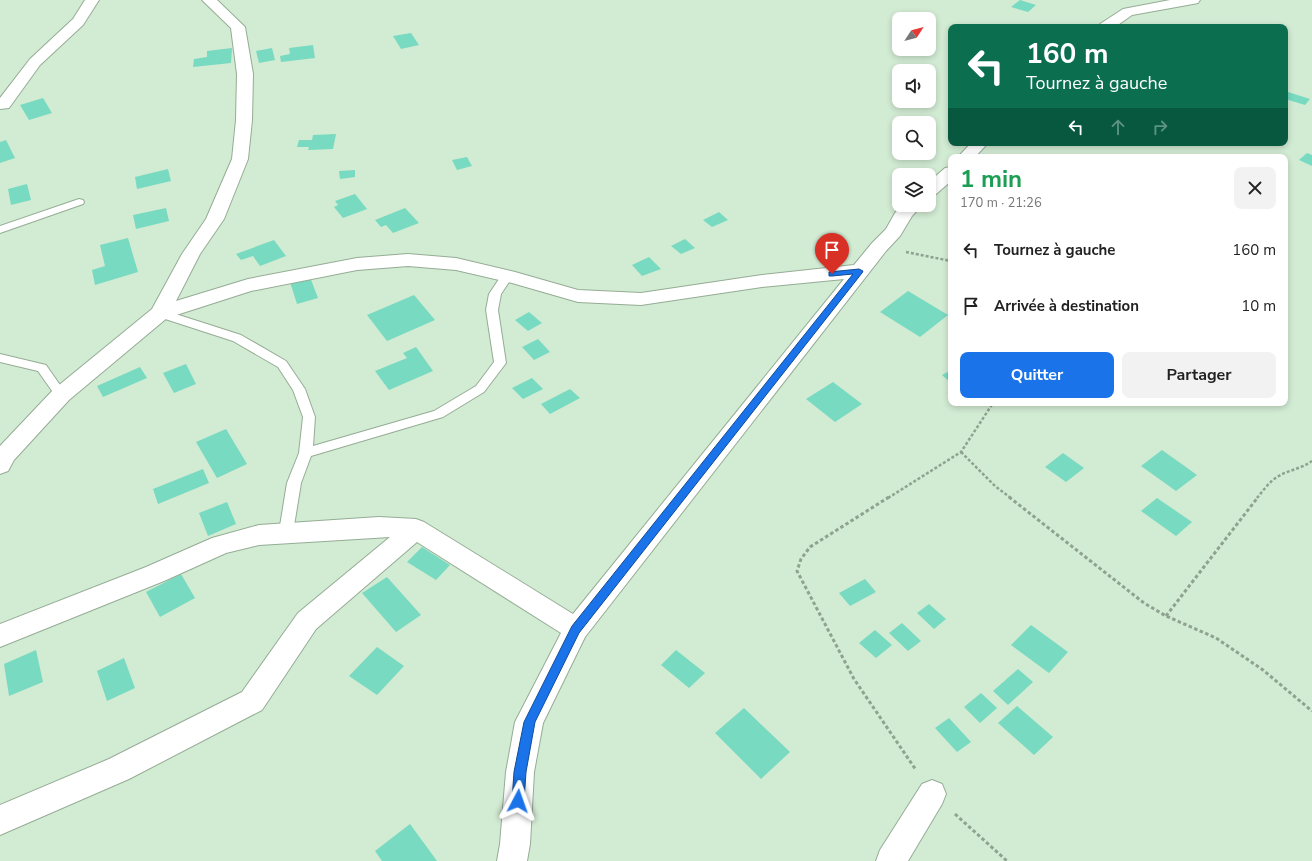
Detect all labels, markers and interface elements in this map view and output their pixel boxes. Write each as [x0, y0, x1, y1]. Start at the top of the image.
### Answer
north arrow [892, 12, 936, 56]
map controls [892, 12, 936, 212]
text: 160 m [1026, 35, 1109, 73]
icon: left [960, 40, 1012, 92]
button: sound [892, 64, 936, 108]
text: Tournez à gauche [1026, 71, 1167, 95]
button: search [892, 116, 936, 160]
icon: left [1065, 116, 1087, 138]
icon: ahead [1107, 116, 1129, 138]
icon: right [1149, 116, 1171, 138]
text: 1 min [960, 163, 1022, 195]
button: close [1234, 167, 1276, 209]
button: layers [892, 168, 936, 212]
text: 170 m · 21:26 [960, 194, 1042, 212]
pin [815, 233, 849, 274]
icon: arrive [821, 239, 843, 261]
icon: left [960, 239, 982, 261]
text: Tournez à gauche [994, 240, 1116, 260]
text: 160 m [1232, 240, 1276, 260]
icon: arrive [960, 295, 982, 317]
text: Arrivée à destination [994, 296, 1139, 316]
text: 10 m [1241, 296, 1276, 316]
button: Quitter [960, 352, 1114, 398]
button: Partager [1122, 352, 1276, 398]
position arrow [497, 780, 539, 822]

